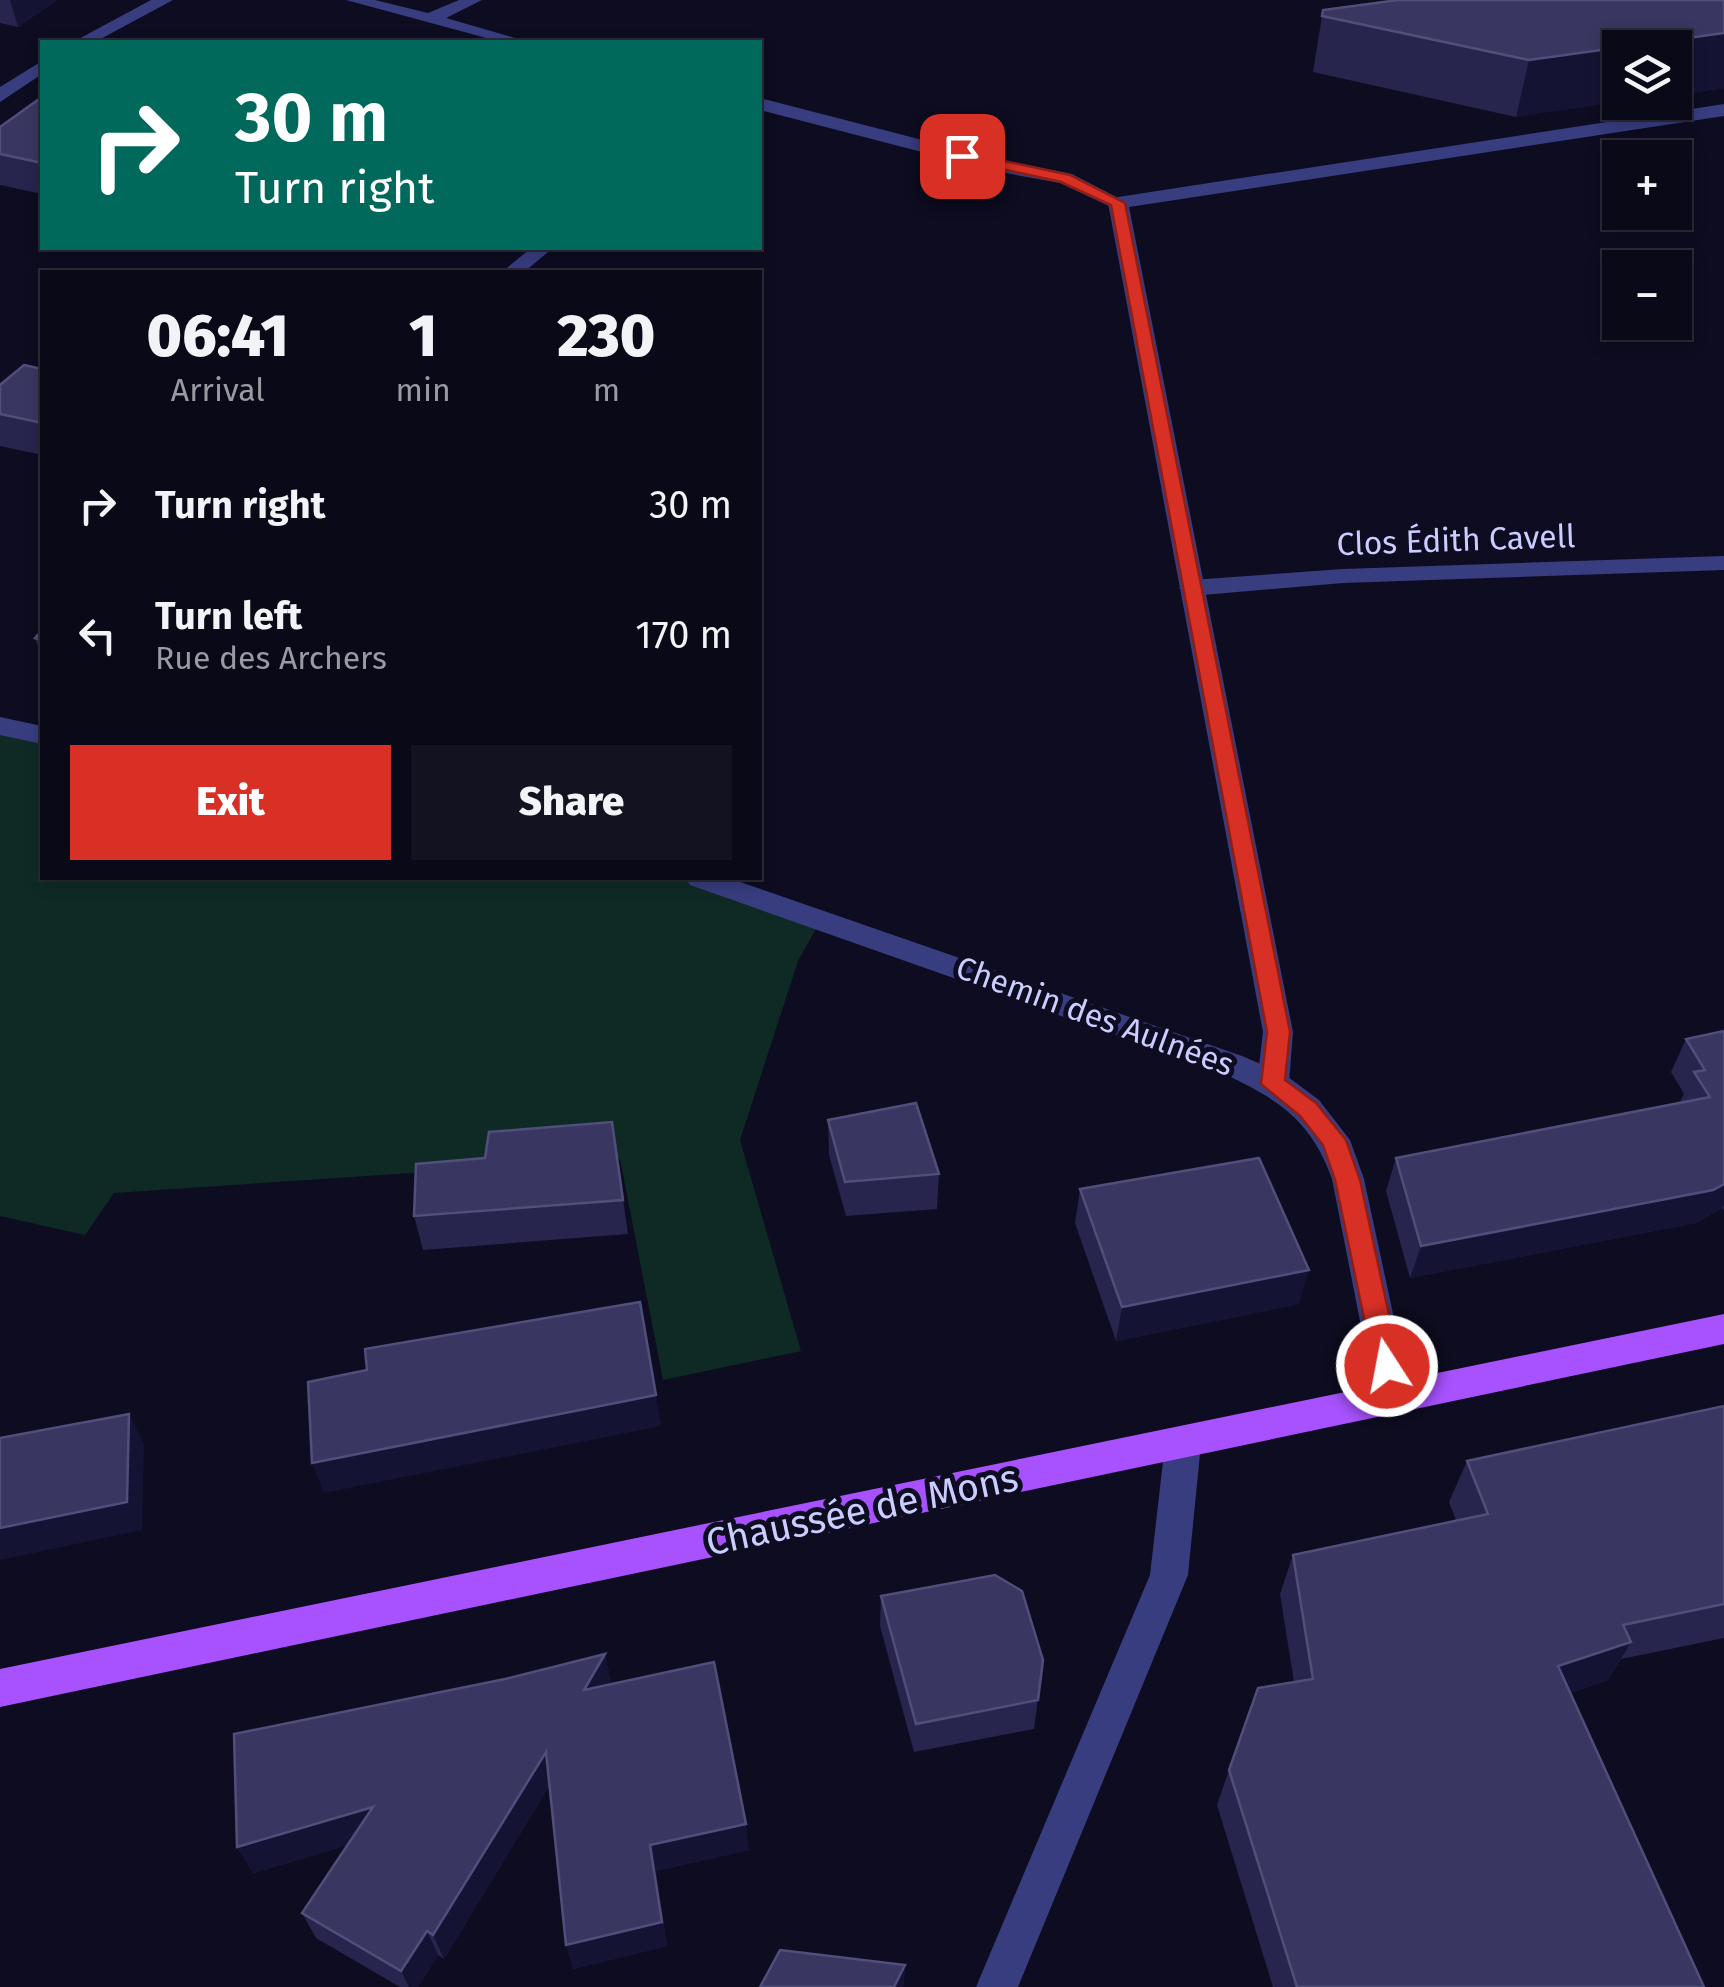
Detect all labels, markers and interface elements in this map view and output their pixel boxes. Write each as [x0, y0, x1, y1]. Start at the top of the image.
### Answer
map controls [1602, 30, 1692, 340]
button: layers [1602, 30, 1692, 120]
text: 30 m [235, 76, 388, 160]
icon: right [70, 80, 200, 210]
pin [920, 114, 1005, 199]
icon: arrive [935, 129, 990, 184]
button: + [1602, 140, 1692, 230]
text: Turn right [235, 161, 434, 215]
button: − [1602, 250, 1692, 340]
text: 06:41 [147, 300, 289, 372]
text: 1 [409, 300, 437, 372]
text: 230 [557, 300, 655, 372]
text: Arrival [171, 371, 265, 409]
text: min [395, 371, 451, 409]
text: m [593, 371, 620, 409]
icon: right [70, 478, 125, 533]
text: Turn right [155, 482, 325, 528]
text: 30 m [649, 482, 732, 528]
street label: Clos Édith Cavell [1336, 517, 1576, 563]
text: Turn left [155, 593, 302, 639]
icon: left [70, 608, 125, 663]
text: 170 m [635, 612, 732, 658]
text: Rue des Archers [155, 639, 387, 677]
button: Exit [70, 745, 391, 860]
button: Share [411, 745, 732, 860]
street label: Chemin des Aulnées [951, 948, 1239, 1084]
position arrow [1335, 1314, 1439, 1418]
street label: Chaussée de Mons [702, 1454, 1022, 1566]

